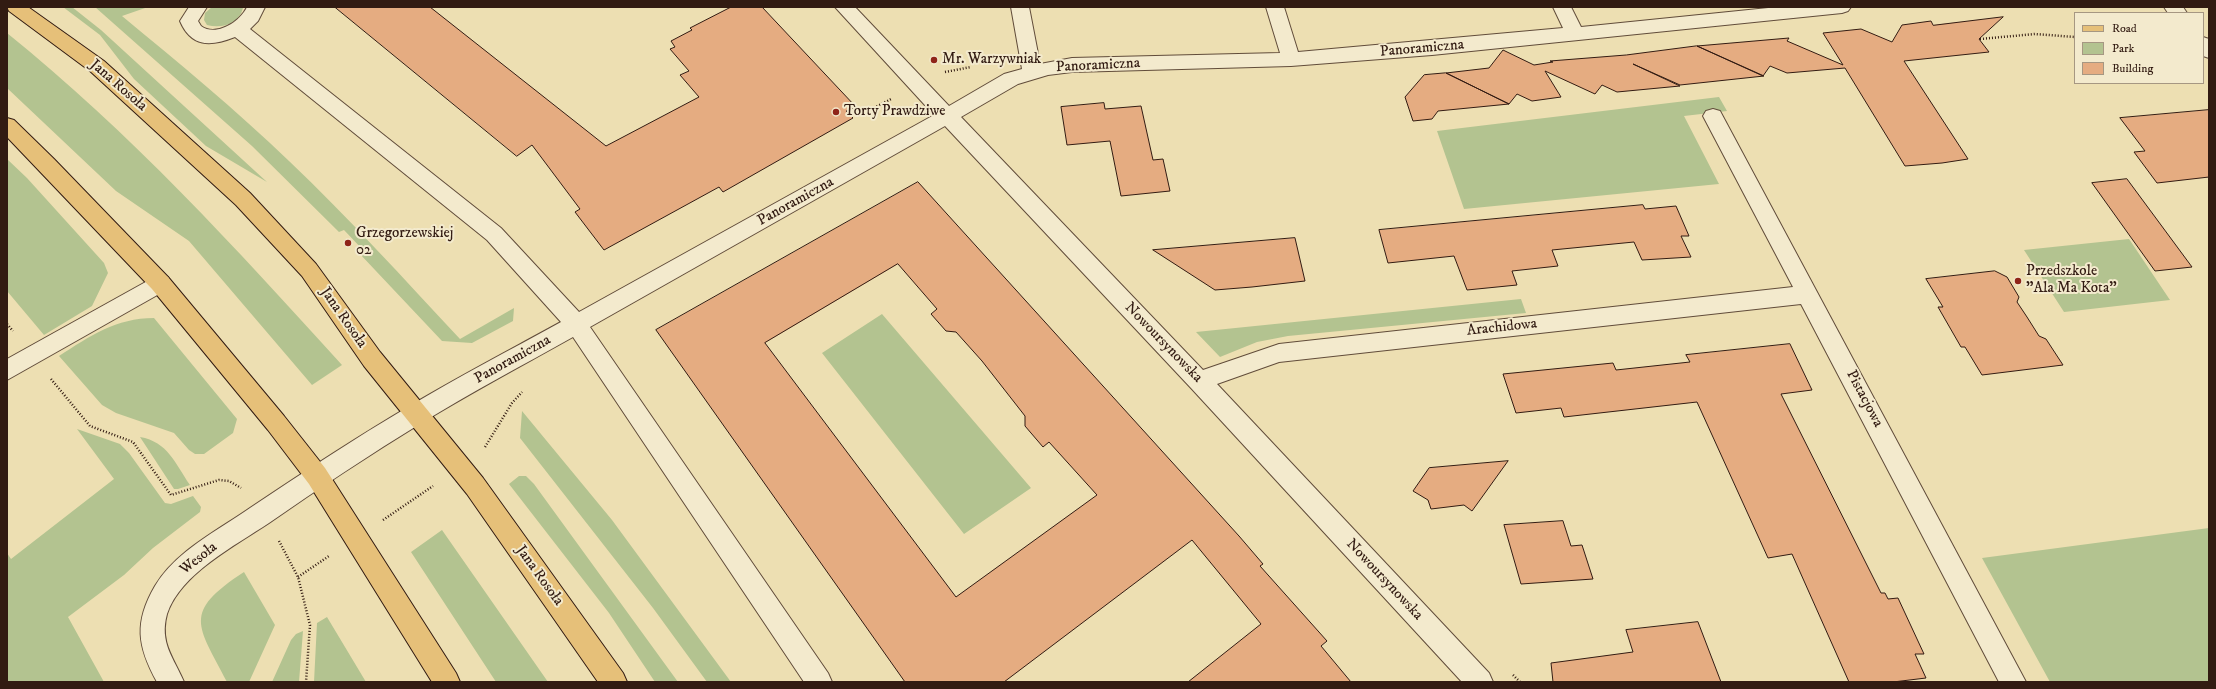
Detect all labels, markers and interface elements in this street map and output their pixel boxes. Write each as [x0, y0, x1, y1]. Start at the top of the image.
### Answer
legend [2074, 12, 2204, 84]
text: Road [2112, 21, 2137, 36]
street label: Panoramiczna [1379, 36, 1465, 62]
text: Park [2112, 41, 2134, 56]
place label: Mr. Warzywniak [942, 51, 1041, 69]
marker: Mr. Warzywniak [929, 55, 939, 65]
street label: Panoramiczna [1055, 55, 1141, 77]
street label: Jana Rosoła [86, 56, 150, 116]
text: Building [2112, 61, 2153, 76]
place label: Torty Prawdziwe [844, 103, 945, 121]
marker: Torty Prawdziwe [831, 107, 841, 117]
street label: Panoramiczna [755, 174, 837, 230]
place label: Grzegorzewskiej 02 [356, 225, 453, 260]
marker: Grzegorzewskiej 02 [343, 238, 353, 248]
place label: Przedszkole "Ala Ma Kota" [2026, 263, 2117, 298]
marker: Przedszkole "Ala Ma Kota" [2013, 276, 2023, 286]
street label: Jana Rosoła [316, 284, 370, 352]
street label: Nowoursynowska [1120, 299, 1206, 387]
street label: Arachidowa [1466, 315, 1538, 341]
street label: Panoramiczna [472, 332, 554, 388]
street label: Pistacjowa [1841, 367, 1887, 431]
street label: Nowoursynowska [1342, 536, 1426, 624]
street label: Wesoła [177, 539, 221, 579]
street label: Jana Rosoła [511, 542, 567, 610]

